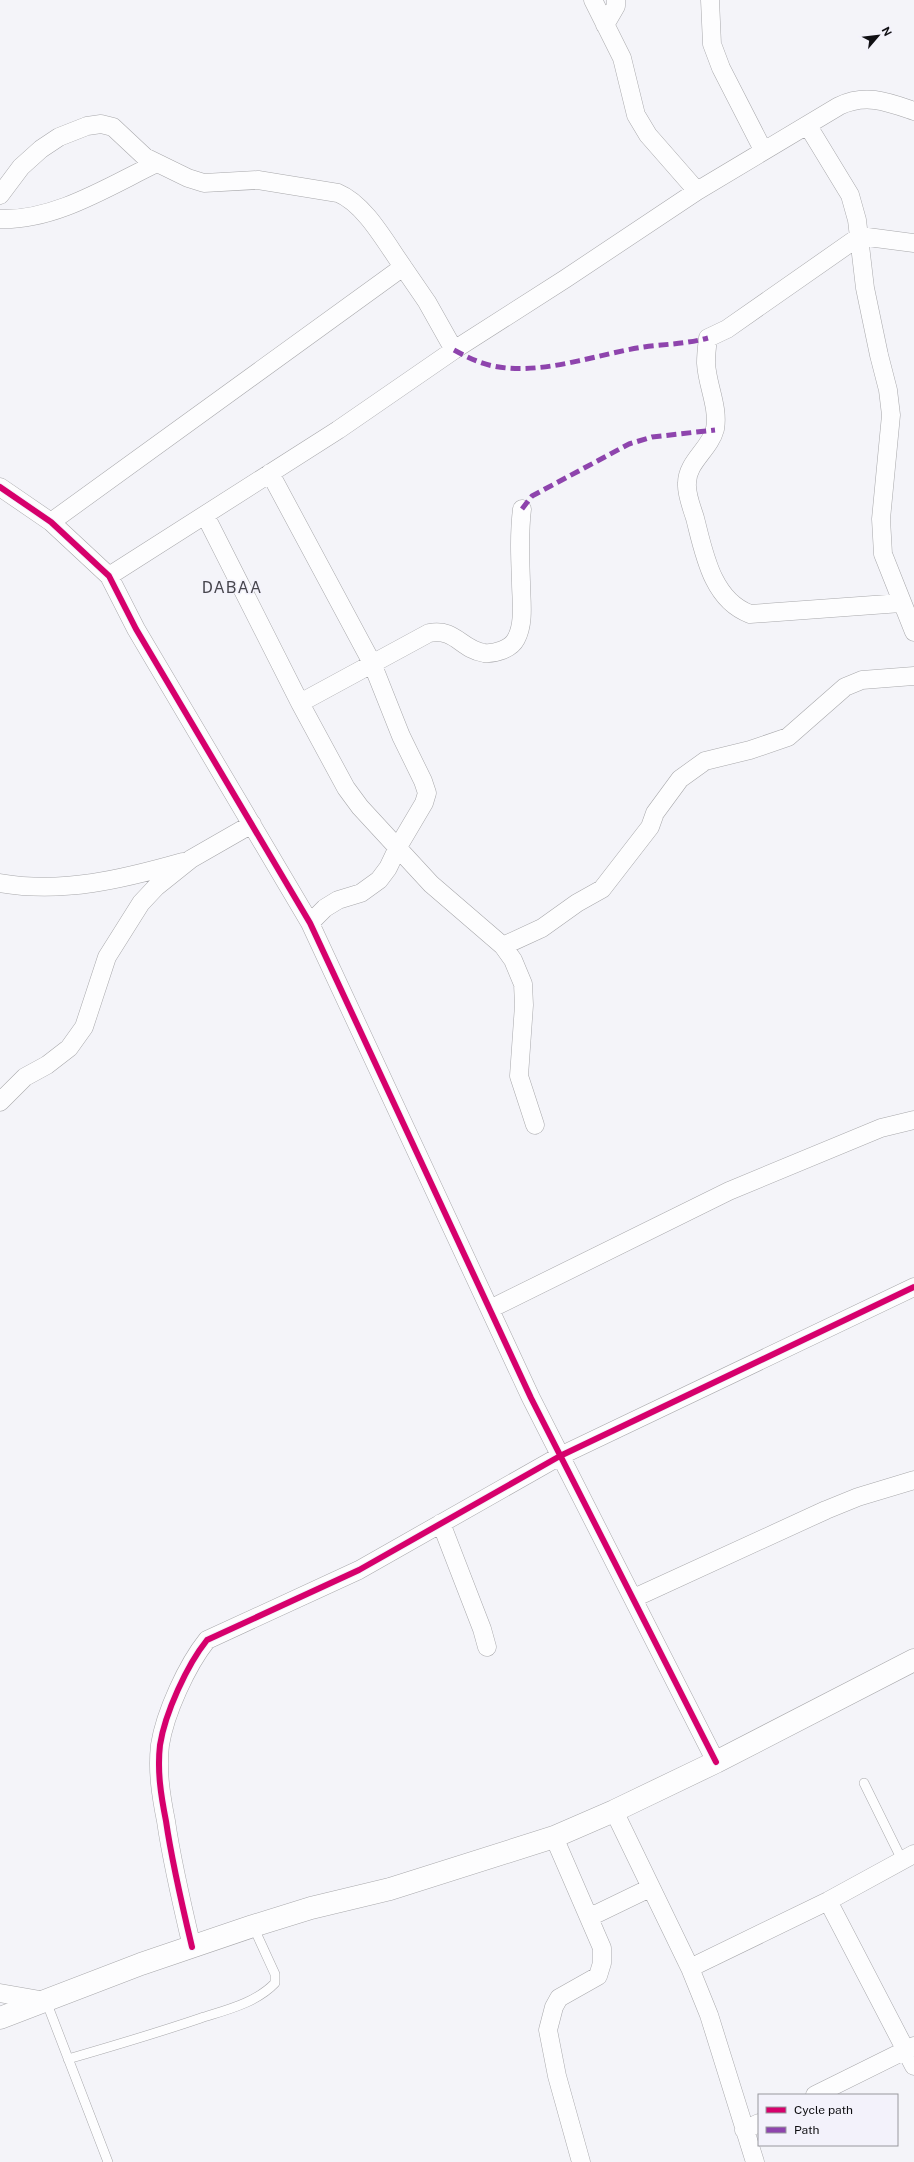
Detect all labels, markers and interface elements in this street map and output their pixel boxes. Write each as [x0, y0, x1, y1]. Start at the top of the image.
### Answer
north arrow [858, 16, 898, 56]
text: N [880, 25, 894, 38]
district label: DABAA [202, 578, 262, 597]
legend [758, 2094, 898, 2146]
text: Cycle path [794, 2103, 853, 2117]
text: Path [794, 2123, 820, 2137]

